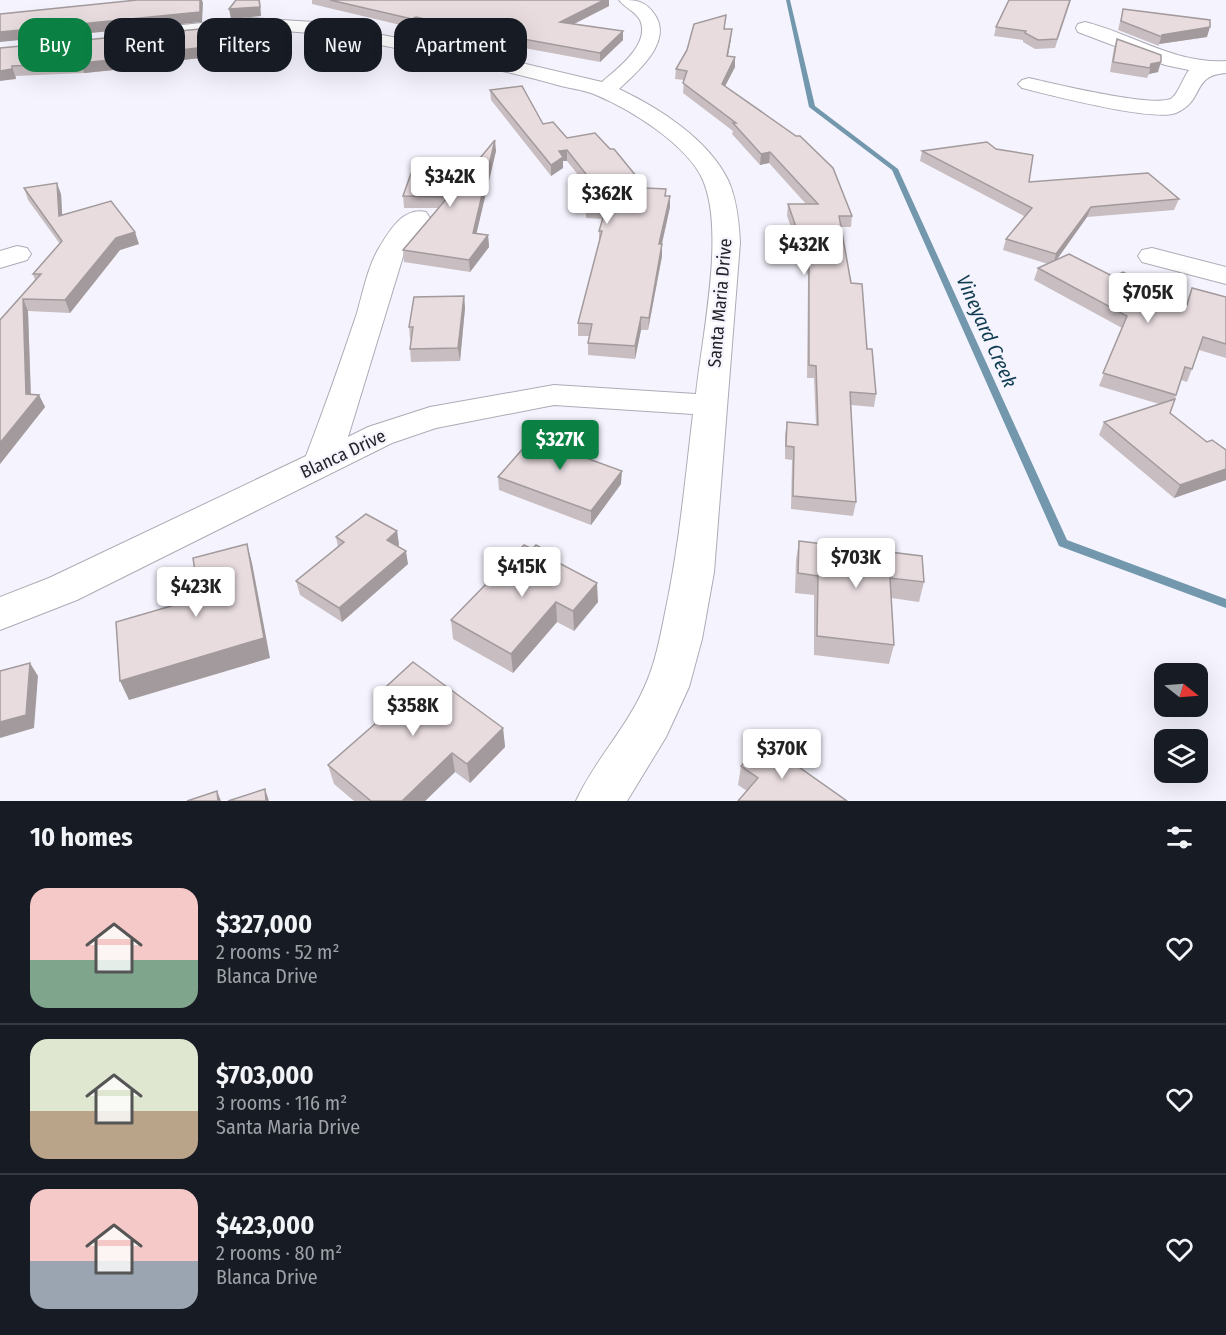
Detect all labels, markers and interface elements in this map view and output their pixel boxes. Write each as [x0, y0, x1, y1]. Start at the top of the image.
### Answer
chip: Buy [18, 18, 92, 72]
chip: Rent [104, 18, 185, 72]
chip: Filters [197, 18, 292, 72]
chip: New [304, 18, 382, 72]
chip: Apartment [394, 18, 527, 72]
pin: $342K [408, 157, 492, 208]
text: $342K [425, 164, 475, 188]
pin: $362K [565, 174, 649, 225]
text: $362K [582, 181, 632, 205]
pin: $432K [762, 225, 846, 276]
text: $432K [779, 232, 829, 256]
street label: Santa Maria Drive [703, 237, 737, 369]
water label: Vineyard Creek [951, 271, 1023, 391]
pin: $705K [1106, 273, 1190, 324]
text: $705K [1123, 280, 1173, 304]
pin: $327K [518, 420, 602, 471]
street label: Blanca Drive [297, 425, 389, 483]
text: $327K [536, 427, 584, 451]
pin: $703K [814, 538, 898, 589]
text: $703K [831, 545, 881, 569]
pin: $415K [480, 547, 564, 598]
text: $415K [498, 554, 546, 578]
pin: $423K [154, 567, 238, 618]
text: $423K [171, 574, 221, 598]
north arrow [1154, 663, 1208, 717]
map controls [1154, 663, 1208, 783]
pin: $358K [371, 686, 455, 737]
text: $358K [387, 693, 439, 717]
pin: $370K [740, 729, 824, 780]
button: layers [1154, 729, 1208, 783]
text: $370K [757, 736, 807, 760]
icon: filters [1163, 821, 1196, 854]
text: 10 homes [30, 822, 133, 853]
text: $327,000 [216, 909, 312, 940]
icon: home [78, 912, 150, 984]
icon: heart [1163, 932, 1196, 965]
text: 2 rooms · 52 m² [216, 940, 340, 964]
text: Blanca Drive [216, 964, 318, 988]
text: $703,000 [216, 1060, 314, 1091]
icon: home [78, 1063, 150, 1135]
icon: heart [1163, 1083, 1196, 1116]
text: 3 rooms · 116 m² [216, 1091, 347, 1115]
text: Santa Maria Drive [216, 1115, 360, 1139]
text: $423,000 [216, 1210, 314, 1241]
icon: home [78, 1213, 150, 1285]
icon: heart [1163, 1233, 1196, 1266]
text: 2 rooms · 80 m² [216, 1241, 342, 1265]
text: Blanca Drive [216, 1265, 318, 1289]

